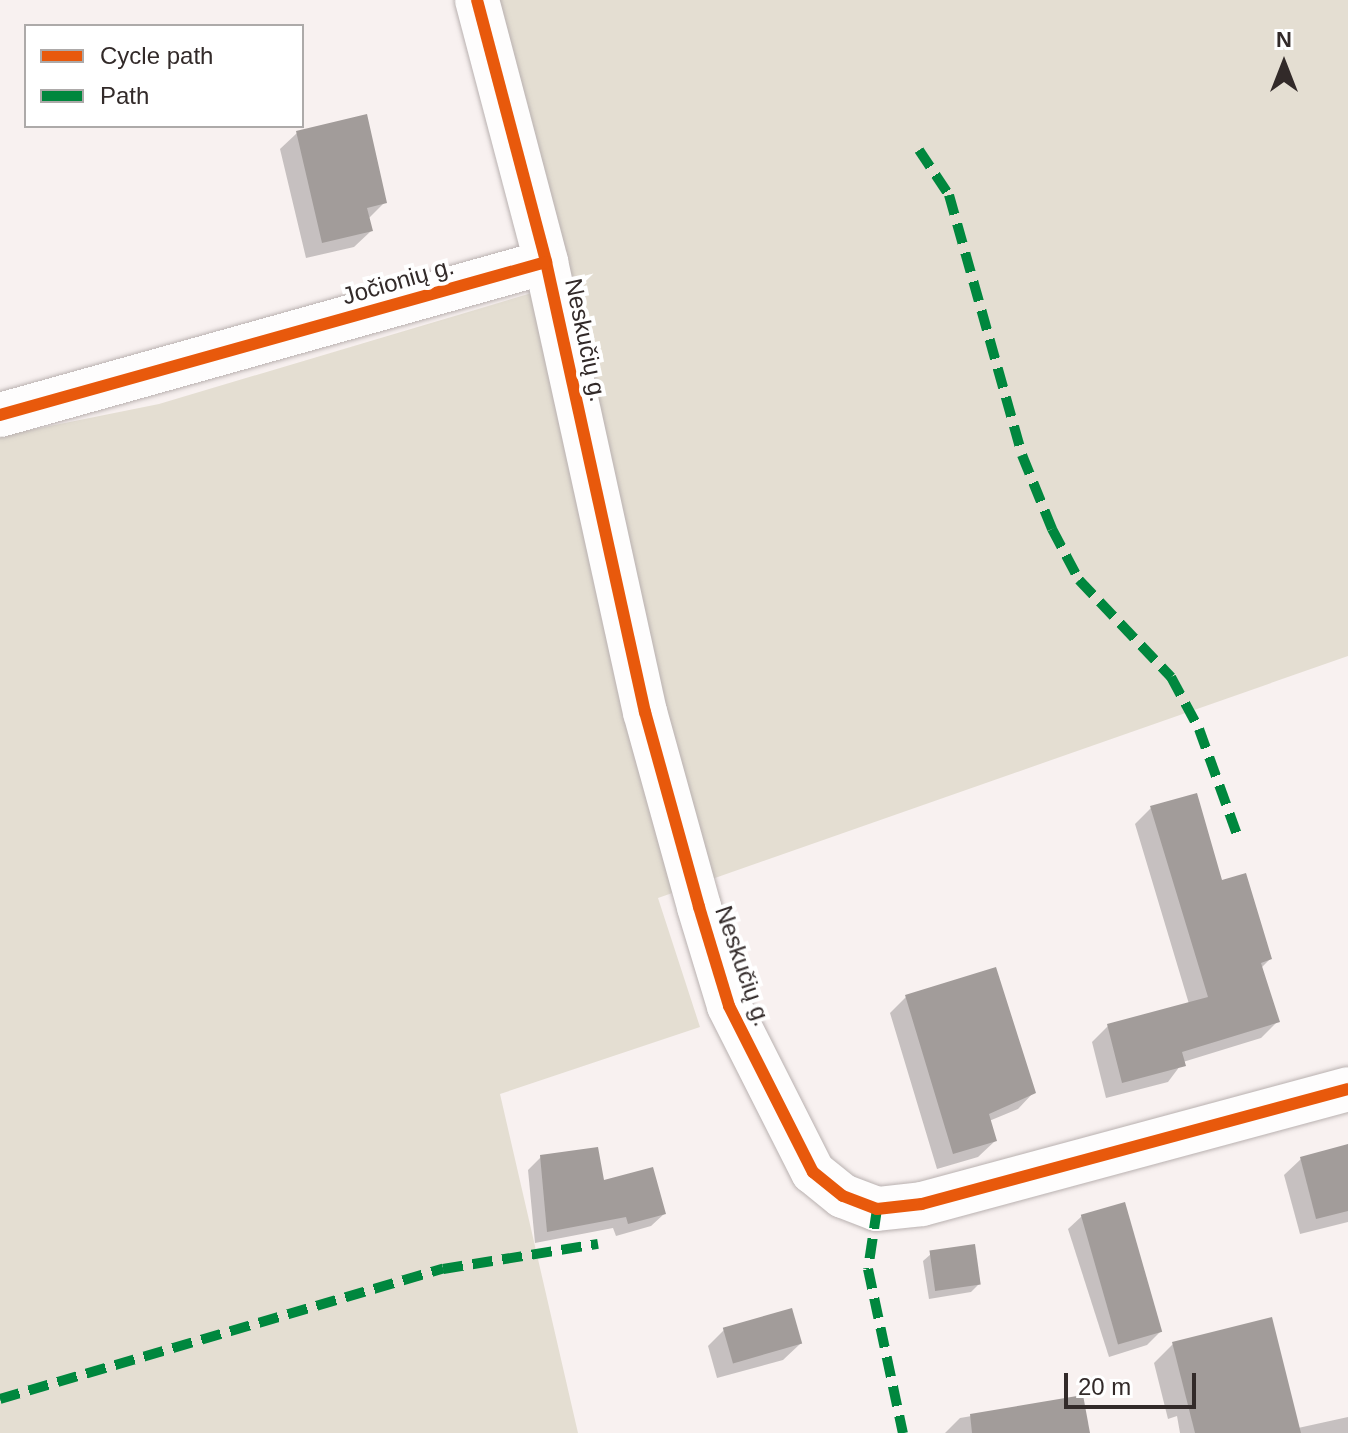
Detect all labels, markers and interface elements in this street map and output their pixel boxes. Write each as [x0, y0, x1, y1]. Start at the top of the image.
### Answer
legend [24, 24, 304, 128]
north arrow [1244, 24, 1324, 104]
text: N [1276, 27, 1292, 52]
text: Cycle path [100, 42, 213, 69]
text: Path [100, 82, 149, 109]
street label: Jočionių g. [339, 251, 457, 311]
street label: Neskučių g. [559, 276, 613, 404]
street label: Neskučių g. [709, 902, 777, 1030]
scale bar [1068, 1357, 1200, 1407]
text: 20 m [1078, 1373, 1131, 1400]

